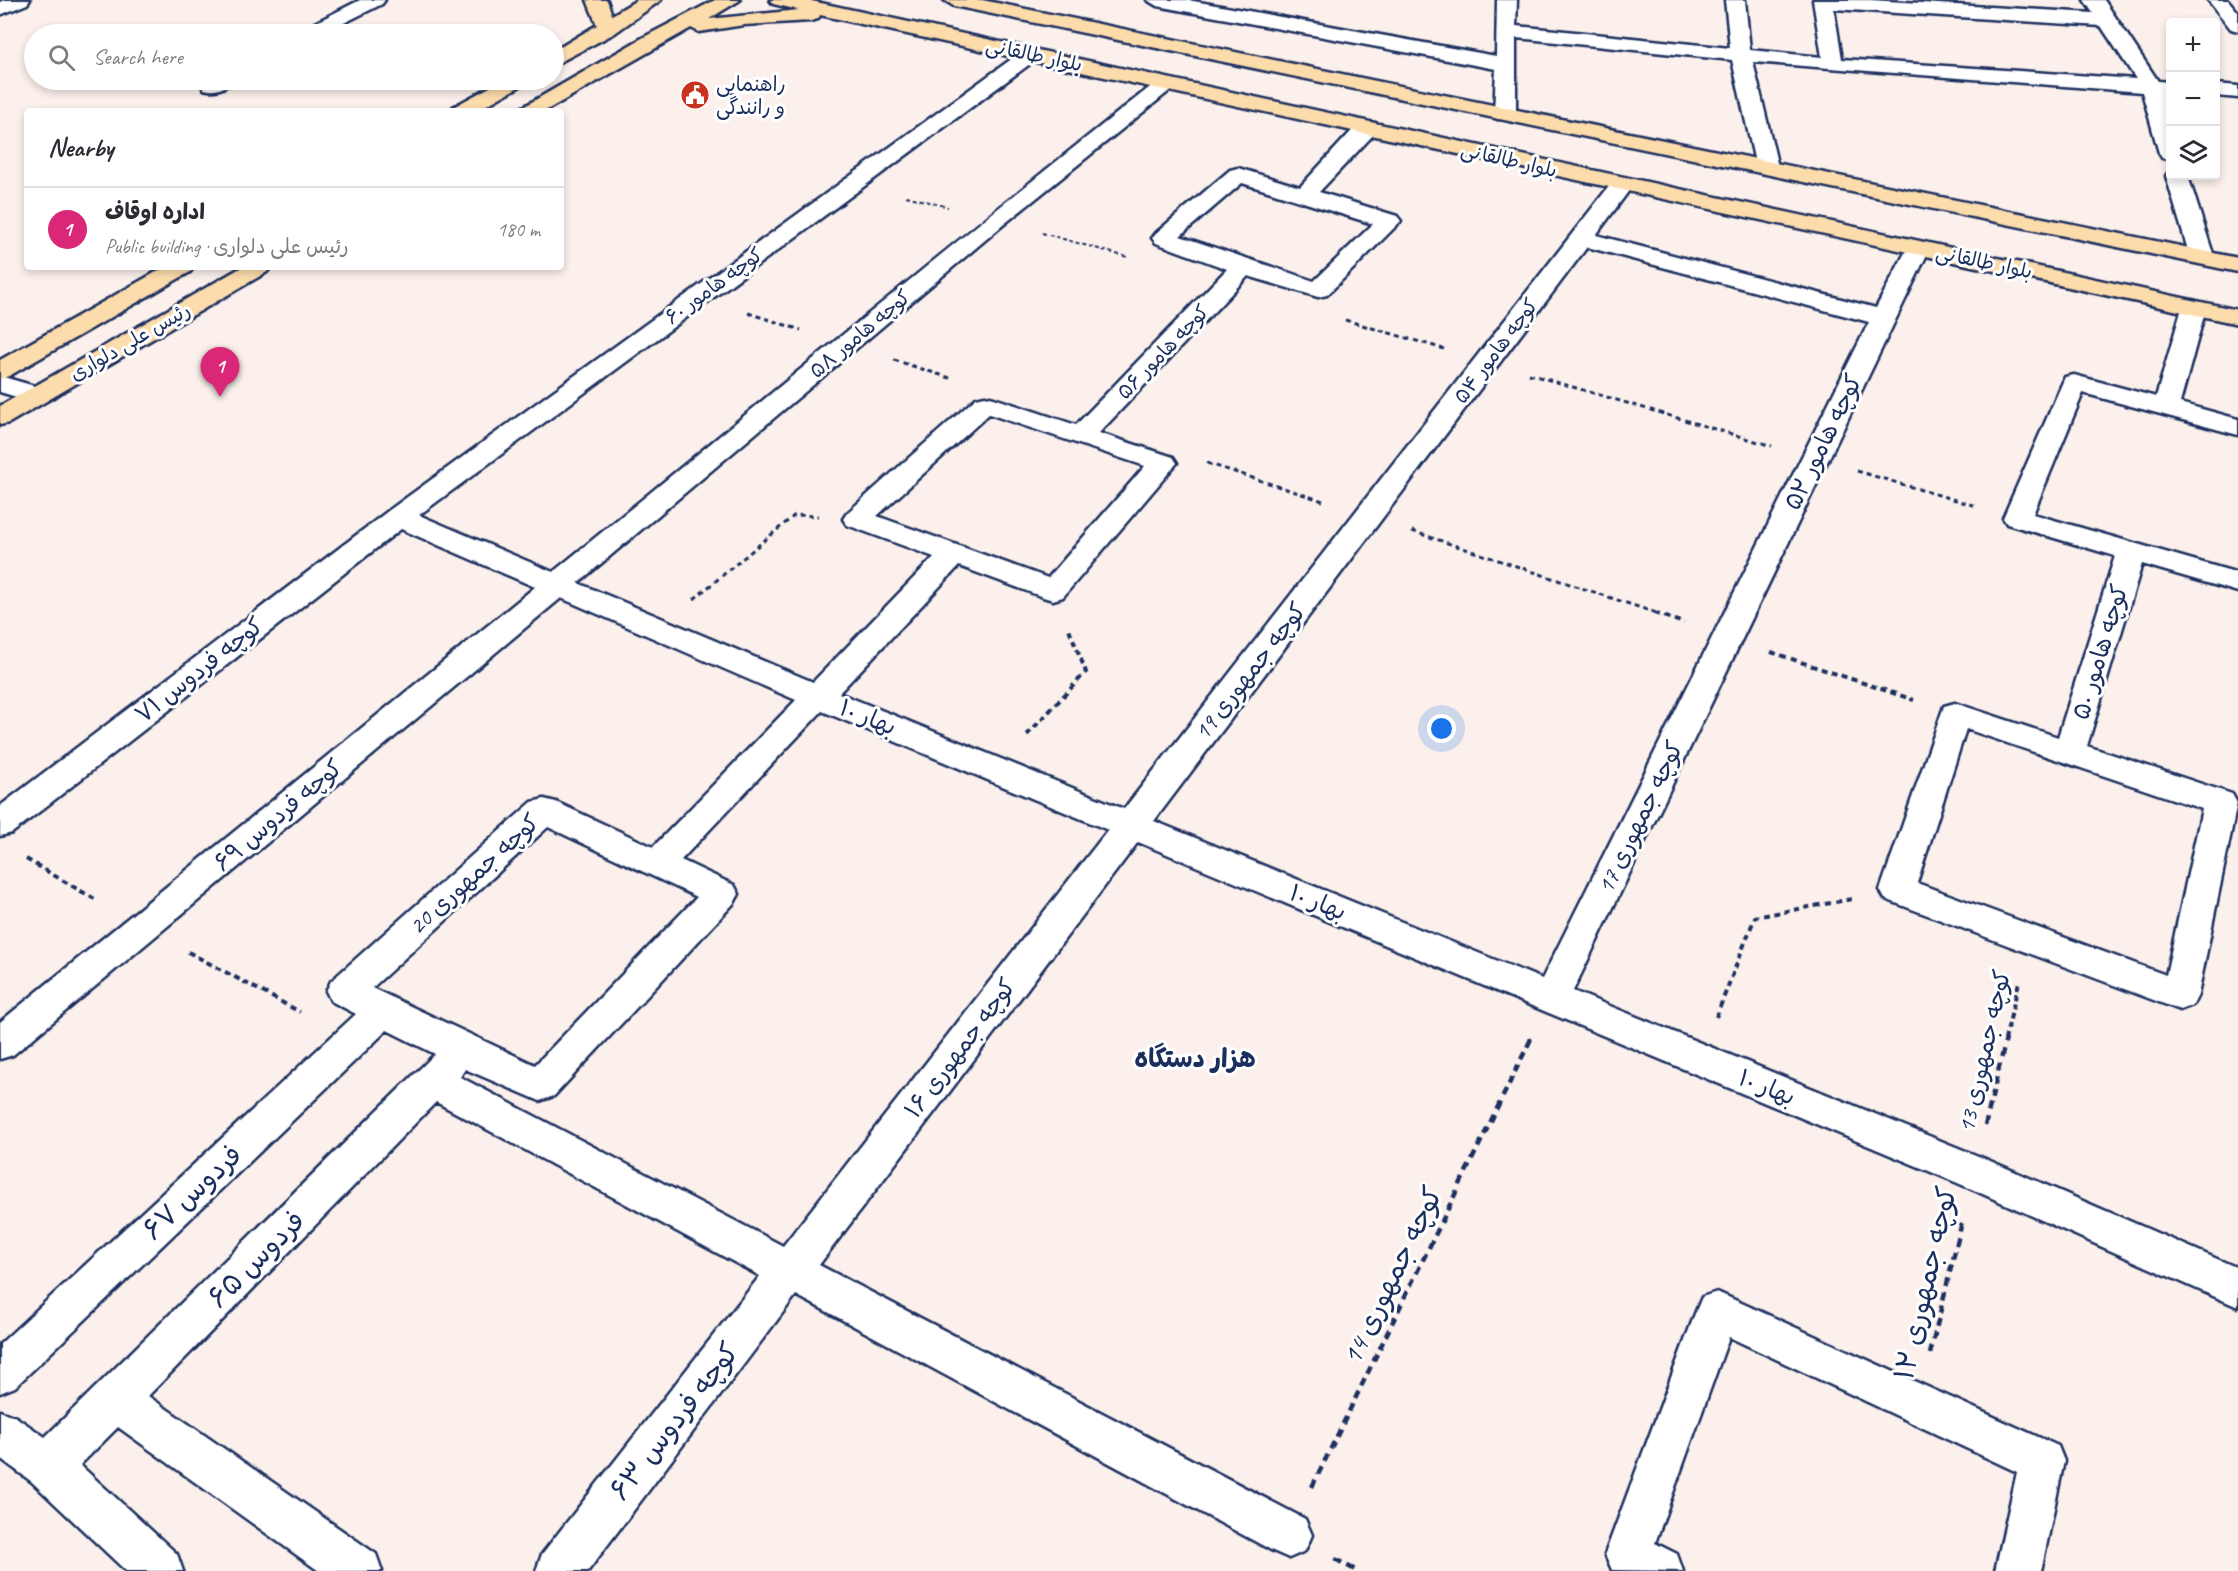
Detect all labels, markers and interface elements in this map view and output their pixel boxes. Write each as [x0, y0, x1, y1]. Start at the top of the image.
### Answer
map controls [2166, 18, 2220, 180]
button: + [2166, 18, 2220, 72]
search box [24, 24, 564, 90]
street label: بلوار طالقانی [983, 33, 1085, 77]
icon: search [45, 41, 78, 74]
text: Search here [93, 43, 183, 71]
place label: راهنمایی و رانندگی [716, 72, 786, 120]
button: − [2166, 72, 2220, 126]
public building icon: راهنمایی و رانندگی [679, 79, 711, 111]
button: layers [2166, 126, 2220, 180]
text: Nearby [48, 131, 113, 164]
street label: بلوار طالقانی [1458, 137, 1560, 183]
text: اداره اوقاف [105, 198, 205, 226]
text: 1 [63, 217, 72, 242]
text: 180 m [497, 217, 540, 242]
text: Public building · رئیس علی دلواری [105, 234, 349, 259]
street label: بلوار طالقانی [1933, 240, 2035, 284]
street label: کوچه هامور ۶۰ [660, 242, 768, 330]
street label: کوچه هامور ۵۸ [804, 285, 916, 383]
street label: کوچه هامور ۵۴ [1448, 293, 1544, 409]
street label: رئیس علی دلواری [65, 297, 195, 387]
street label: کوچه هامور ۵۶ [1112, 299, 1214, 405]
pin: 1 [200, 348, 240, 397]
street label: کوچه هامور ۵۲ [1777, 369, 1869, 515]
street label: کوچه هامور ۵۰ [2065, 581, 2135, 723]
street label: کوچه جمهوری 19 [1187, 596, 1314, 746]
street label: کوچه فردوس ۷۱ [129, 610, 269, 730]
street label: بهار ۱۰ [835, 692, 901, 742]
your location [1427, 714, 1456, 743]
street label: کوچه جمهوری 17 [1590, 736, 1691, 899]
street label: کوچه فردوس ۶۹ [207, 752, 349, 878]
street label: کوچه جمهوری 20 [402, 807, 546, 941]
street label: بهار ۱۰ [1285, 877, 1351, 927]
street label: کوچه جمهوری 13 [1951, 967, 2018, 1135]
street label: کوچه جمهوری ۱۶ [898, 972, 1023, 1125]
district label: هزار دستگاه [1134, 1042, 1256, 1075]
street label: بهار ۱۰ [1734, 1062, 1800, 1112]
street label: فردوس ۶۷ [135, 1137, 249, 1247]
street label: کوچه جمهوری 14 [1334, 1180, 1451, 1370]
street label: کوچه جمهوری ۱۲ [1886, 1183, 1965, 1383]
street label: فردوس ۶۵ [200, 1203, 312, 1315]
street label: کوچه فردوس ۶۳ [601, 1335, 747, 1507]

